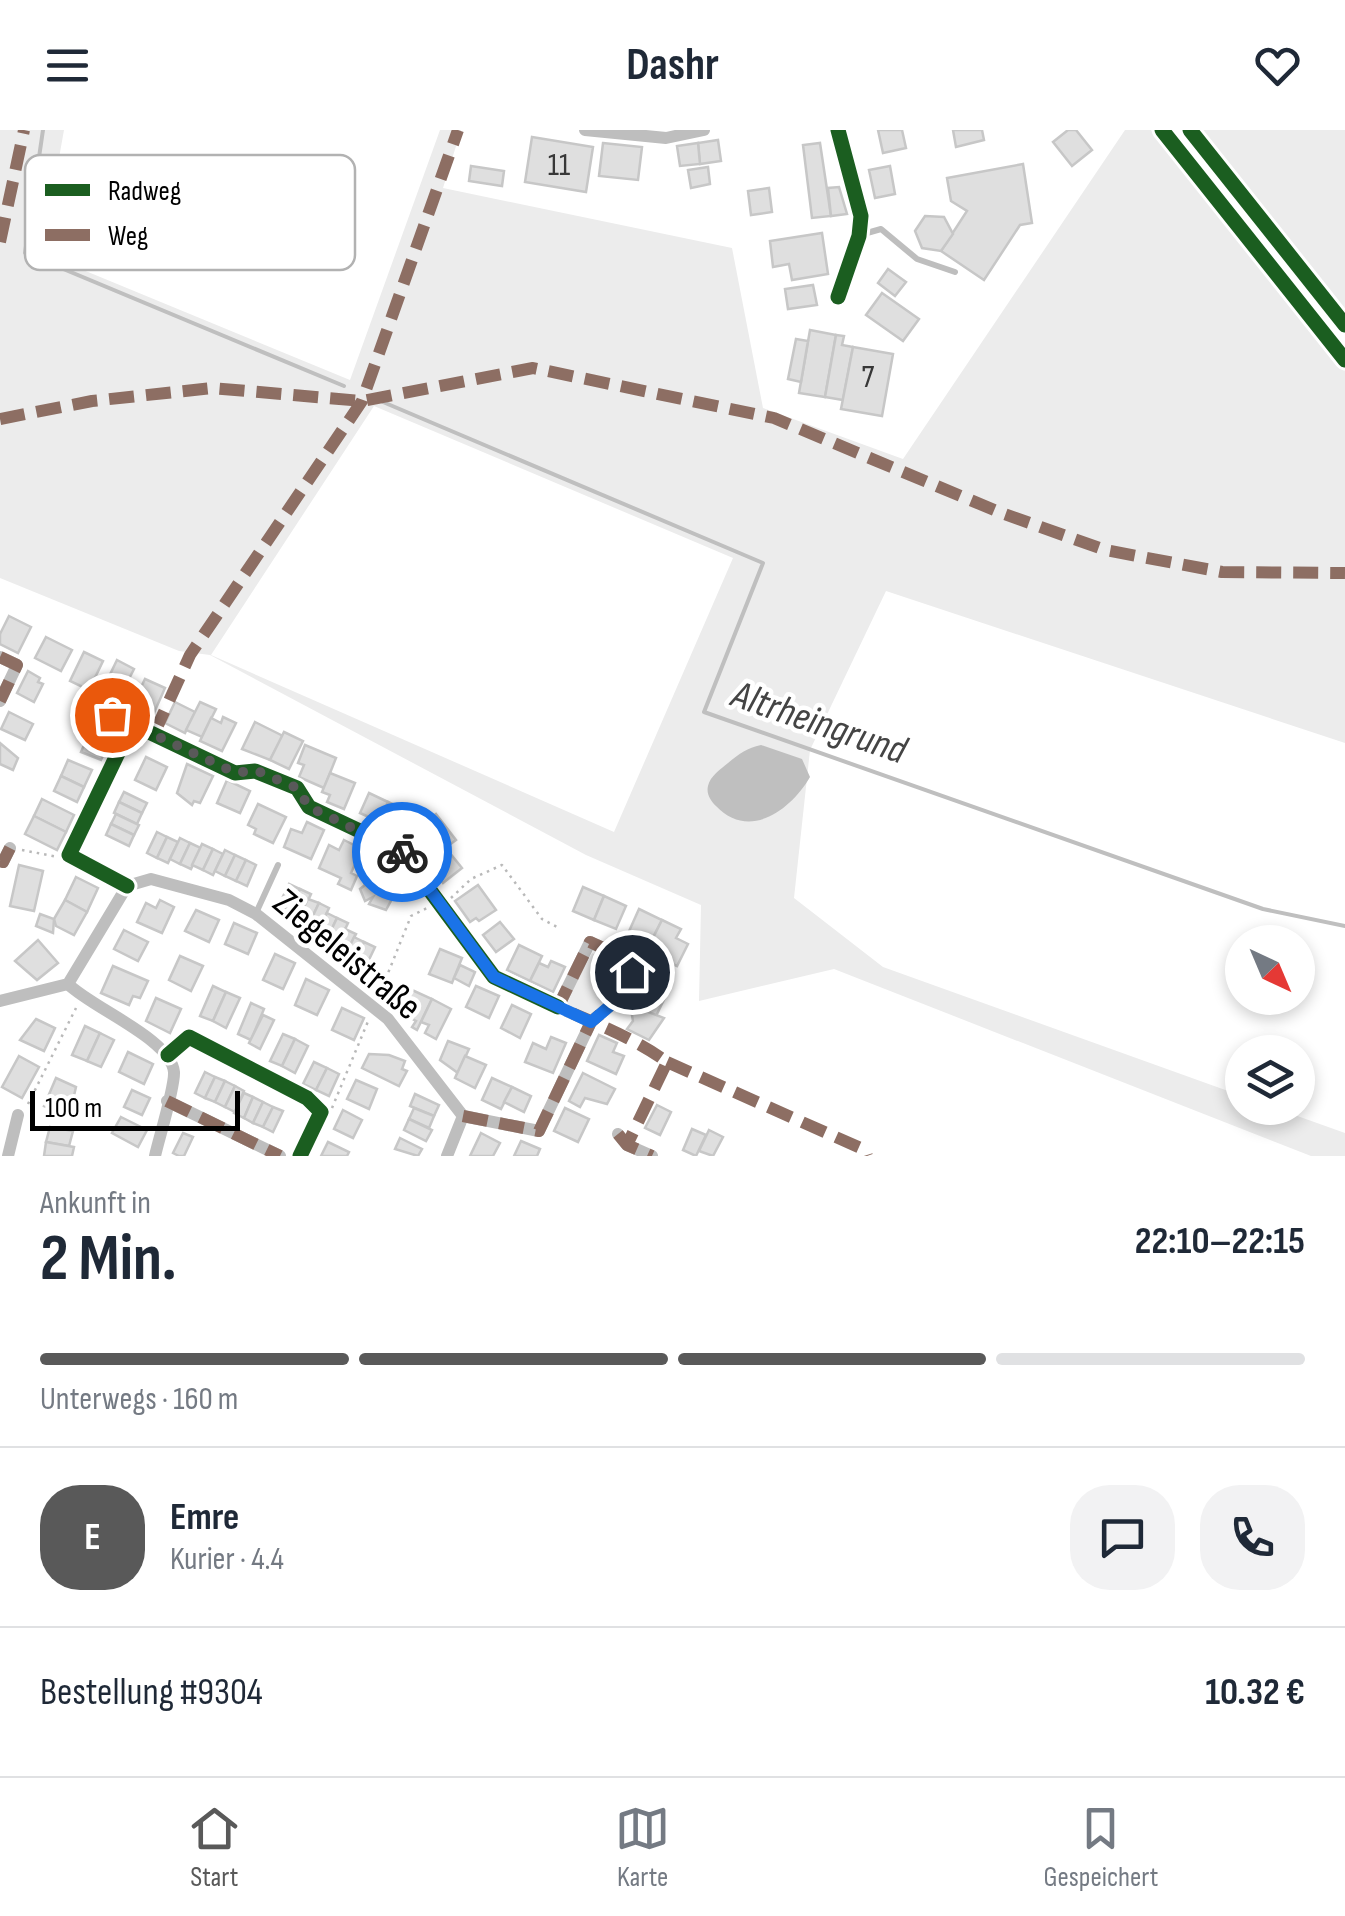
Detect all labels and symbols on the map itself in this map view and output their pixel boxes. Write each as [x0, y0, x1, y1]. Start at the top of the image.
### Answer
house number: 11 [548, 146, 570, 185]
legend [25, 155, 355, 270]
text: Radweg [108, 175, 181, 208]
text: Weg [108, 220, 148, 253]
house number: 7 [862, 358, 875, 397]
water label: Altrheingrund [724, 670, 914, 776]
pin [70, 673, 155, 758]
courier [352, 802, 452, 902]
street label: Ziegeleistraße [264, 880, 430, 1030]
north arrow [1225, 925, 1315, 1015]
pin [590, 930, 675, 1015]
scale bar [30, 1086, 240, 1130]

